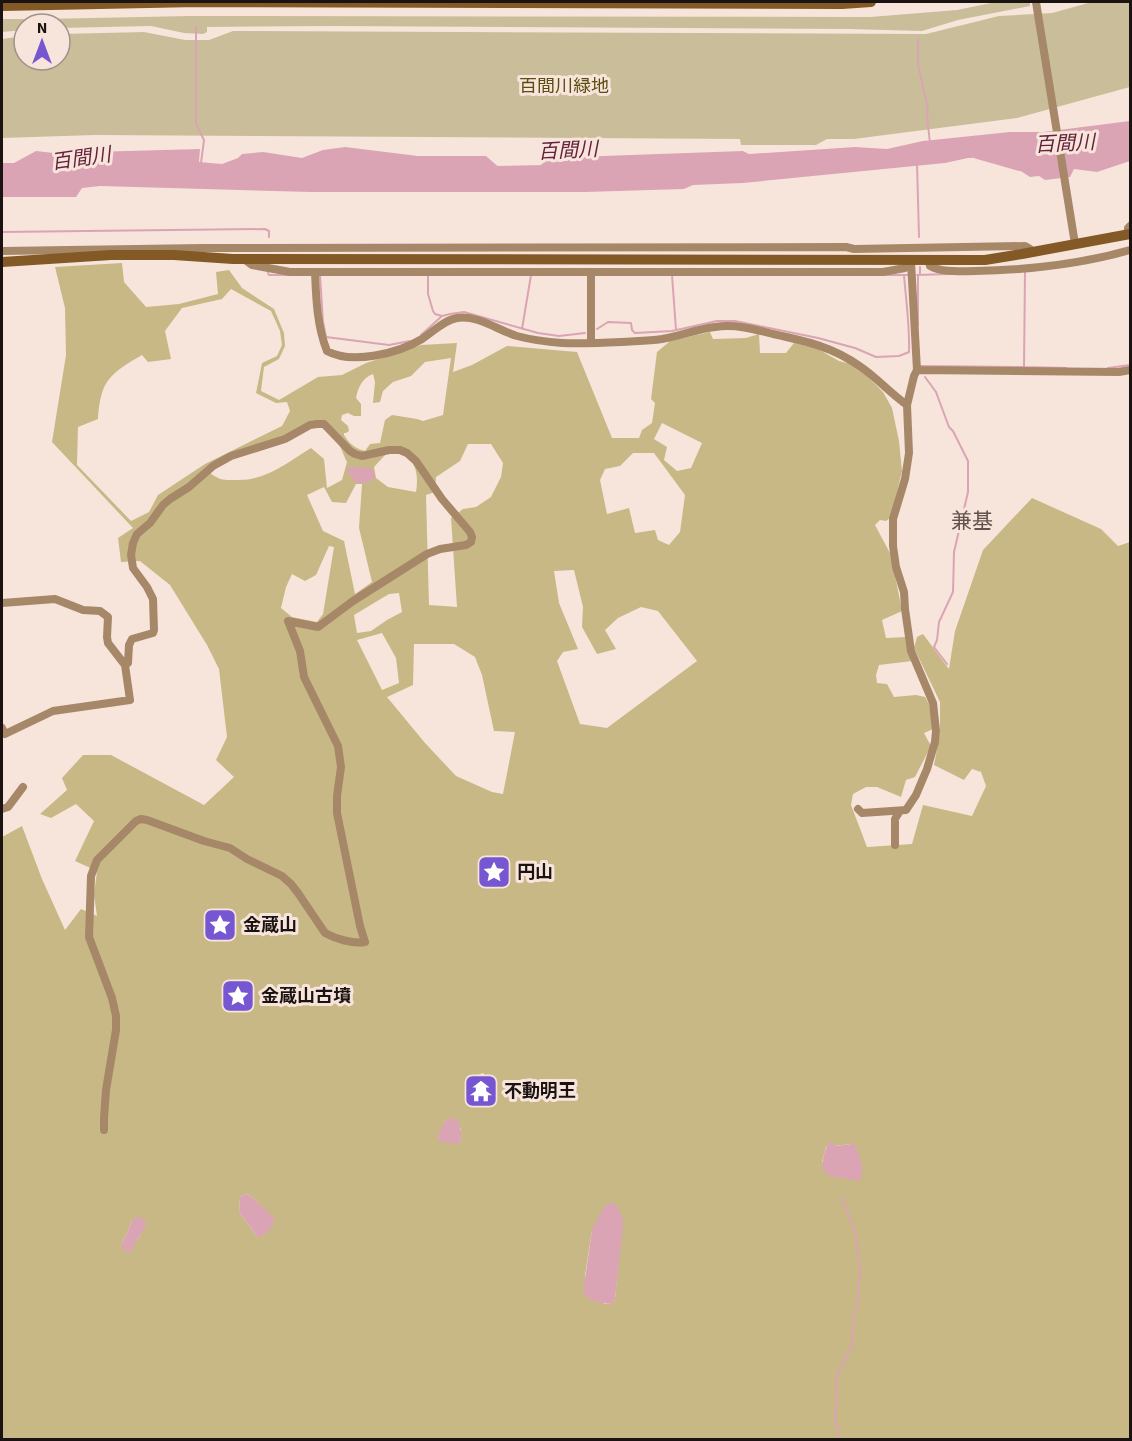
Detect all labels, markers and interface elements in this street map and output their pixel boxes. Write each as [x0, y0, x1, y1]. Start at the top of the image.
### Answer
north arrow [12, 12, 72, 72]
text: N [37, 17, 47, 39]
park label: 百間川緑地 [519, 74, 609, 99]
water label: 百間川 [1034, 128, 1098, 160]
water label: 百間川 [537, 135, 601, 167]
water label: 百間川 [49, 141, 115, 177]
district label: 兼基 [951, 506, 993, 536]
place icon: 円山 [476, 854, 512, 890]
place label: 円山 [517, 860, 553, 885]
place icon: 金蔵山 [202, 907, 238, 943]
place label: 金蔵山 [243, 913, 297, 938]
place icon: 金蔵山古墳 [220, 978, 256, 1014]
place label: 金蔵山古墳 [261, 984, 351, 1009]
temple icon: 不動明王 [463, 1073, 499, 1109]
place label: 不動明王 [504, 1079, 576, 1104]

